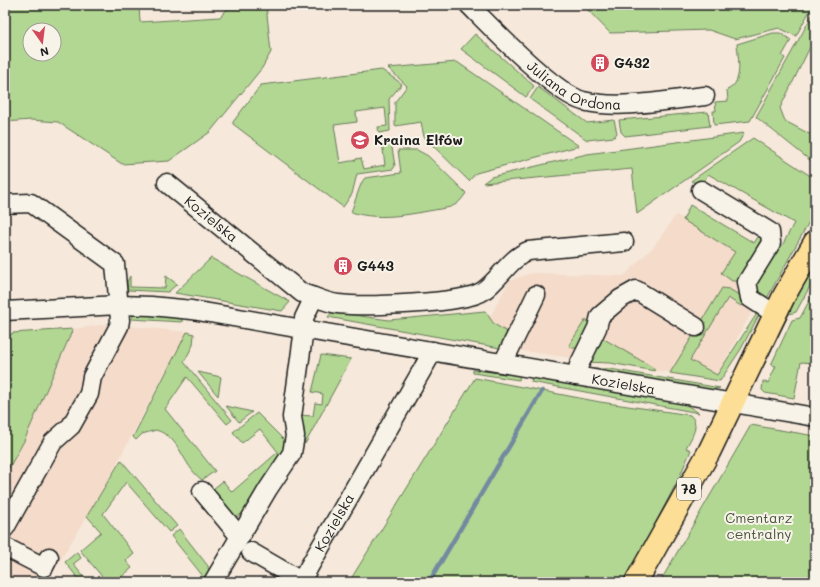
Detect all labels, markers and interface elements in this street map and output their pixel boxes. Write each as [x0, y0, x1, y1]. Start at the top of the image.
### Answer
north arrow [22, 22, 62, 62]
text: N [39, 44, 50, 60]
building icon: G432 [589, 52, 611, 74]
place label: G432 [614, 53, 650, 72]
street label: Juliana Ordona [523, 56, 621, 114]
school or university icon: Kraina Elfów [349, 129, 371, 151]
place label: Kraina Elfów [374, 130, 463, 149]
street label: Kozielska [181, 191, 242, 246]
building icon: G443 [332, 255, 354, 277]
place label: G443 [357, 256, 394, 275]
street label: Kozielska [590, 369, 657, 398]
road number: 78 [677, 478, 701, 500]
street label: Kozielska [310, 490, 358, 555]
park label: Cmentarz centralny [725, 508, 793, 543]

